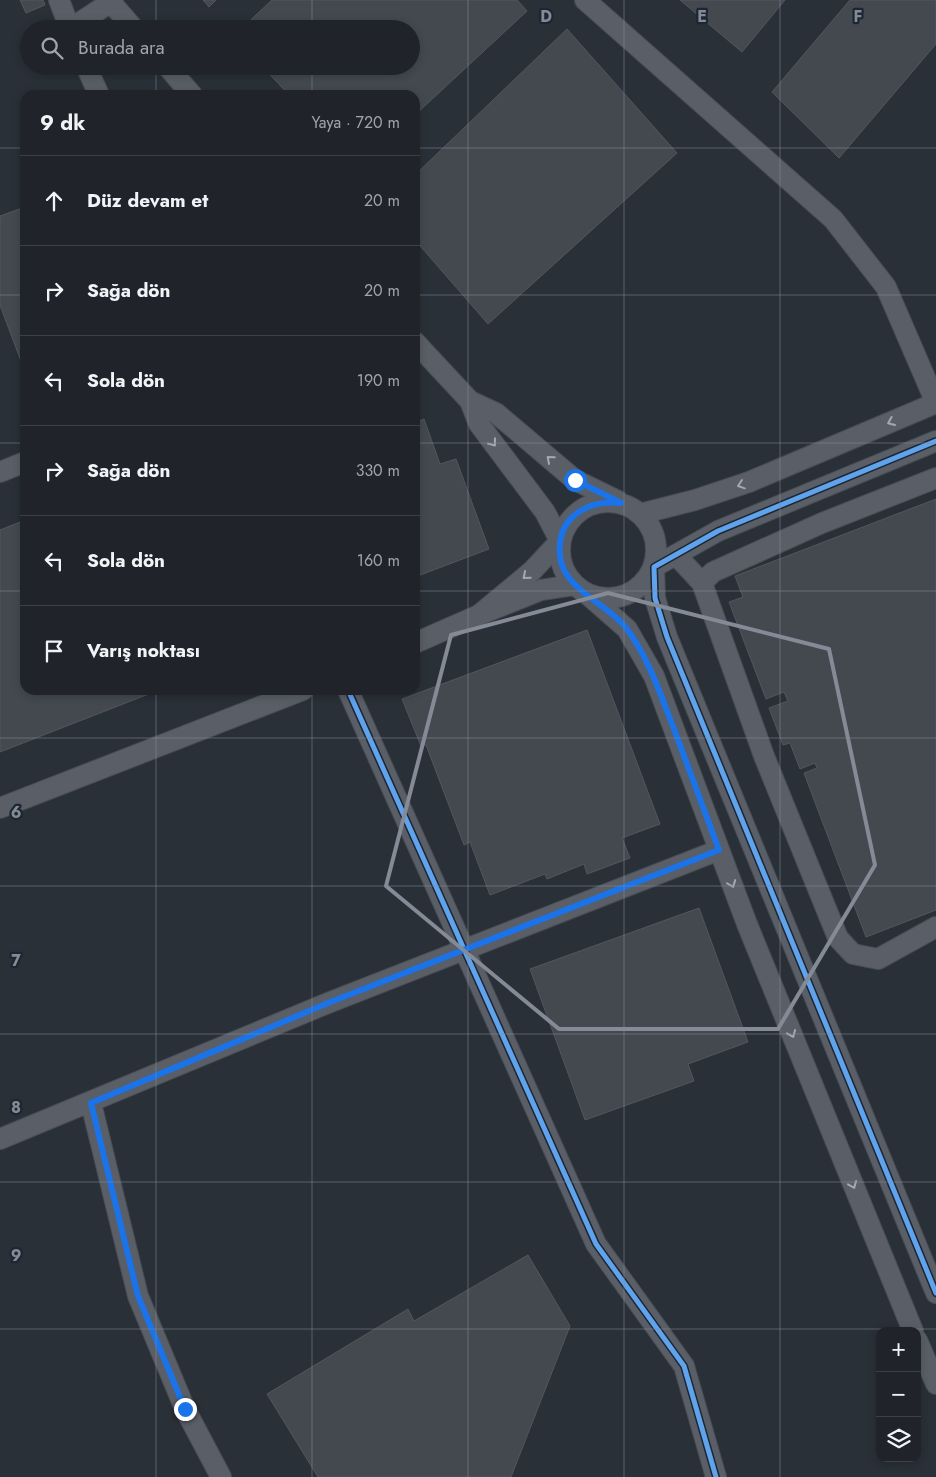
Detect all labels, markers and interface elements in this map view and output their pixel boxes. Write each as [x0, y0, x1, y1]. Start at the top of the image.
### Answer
text: D [540, 5, 552, 28]
text: E [697, 5, 707, 28]
text: F [854, 5, 862, 28]
search box [20, 20, 420, 75]
icon: search [38, 34, 66, 62]
text: Burada ara [78, 34, 165, 61]
text: 9 dk [40, 108, 85, 138]
text: Yaya · 720 m [311, 111, 400, 134]
icon: ahead [40, 187, 68, 215]
text: Düz devam et [87, 187, 208, 214]
text: 20 m [364, 189, 400, 212]
icon: right [40, 277, 68, 305]
text: Sağa dön [87, 277, 171, 304]
text: 20 m [364, 279, 400, 302]
icon: left [40, 367, 68, 395]
text: Sola dön [87, 367, 165, 394]
text: 190 m [357, 369, 400, 392]
one-way arrow [887, 416, 896, 427]
one-way arrow [487, 437, 496, 447]
one-way arrow [547, 456, 556, 465]
icon: right [40, 457, 68, 485]
text: Sağa dön [87, 457, 171, 484]
text: 330 m [356, 459, 400, 482]
route start [564, 469, 587, 492]
one-way arrow [737, 479, 746, 489]
icon: left [40, 547, 68, 575]
text: Sola dön [87, 547, 165, 574]
text: 160 m [357, 549, 400, 572]
one-way arrow [523, 570, 532, 578]
icon: arrive [40, 637, 68, 665]
text: Varış noktası [87, 637, 200, 664]
text: 6 [11, 801, 21, 824]
one-way arrow [726, 879, 736, 887]
text: 7 [11, 949, 21, 972]
one-way arrow [786, 1030, 796, 1038]
text: 8 [11, 1096, 21, 1119]
one-way arrow [847, 1180, 858, 1189]
text: 9 [11, 1244, 21, 1267]
map controls [876, 1327, 921, 1462]
button: + [876, 1327, 921, 1372]
button: − [876, 1372, 921, 1417]
route end [174, 1398, 197, 1421]
button: layers [876, 1417, 921, 1462]

